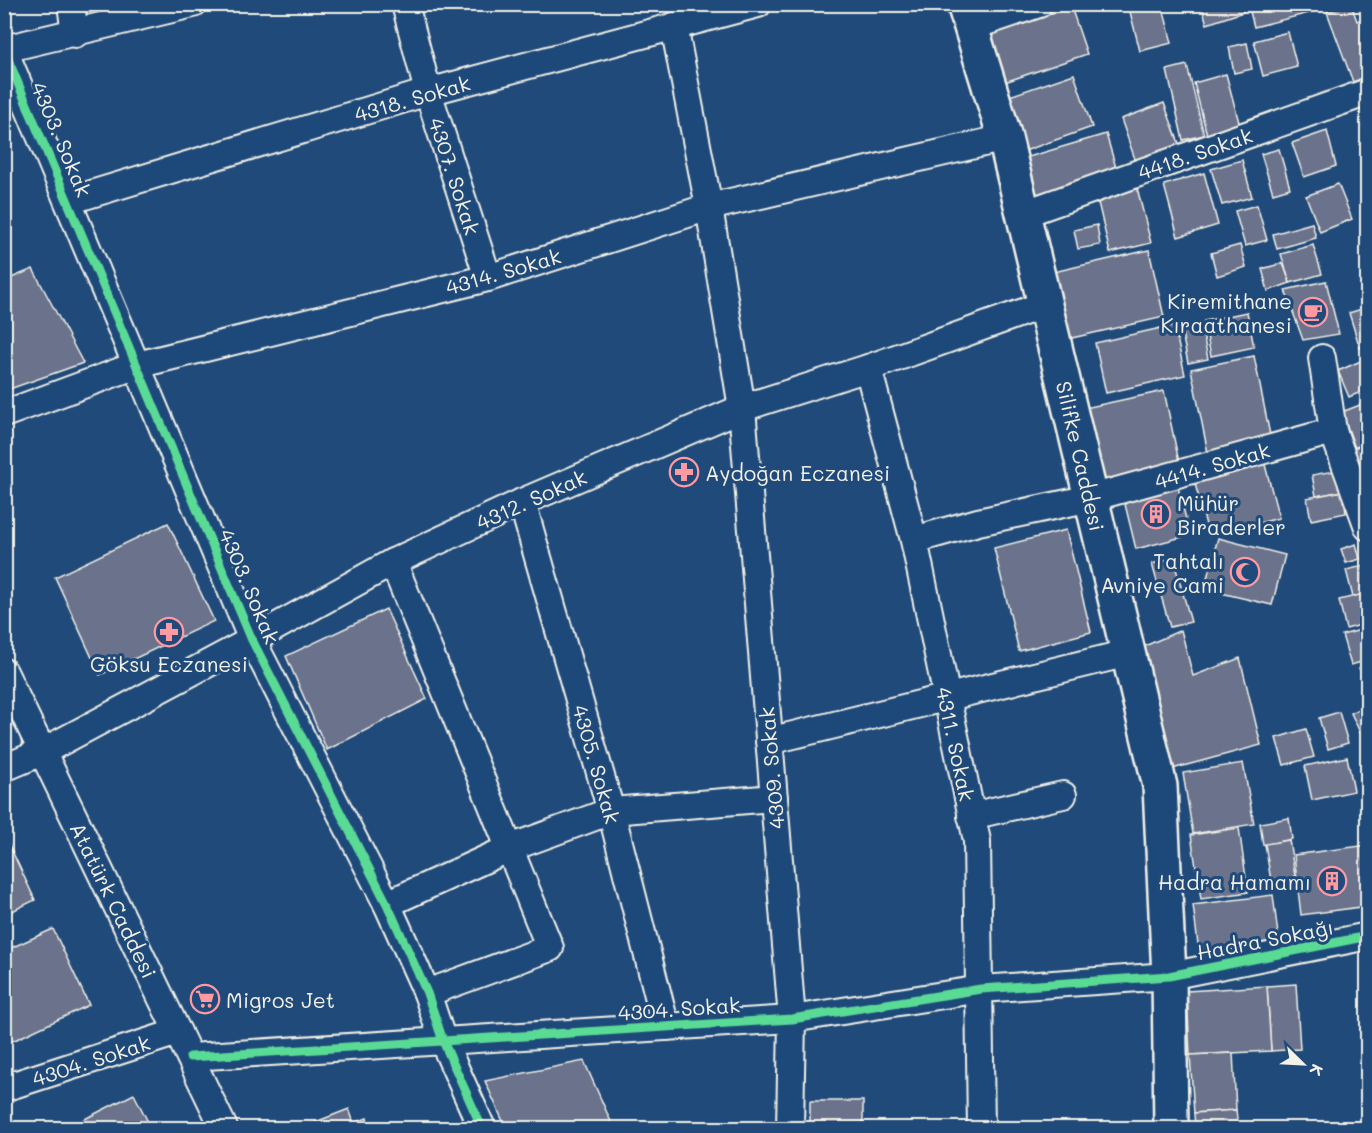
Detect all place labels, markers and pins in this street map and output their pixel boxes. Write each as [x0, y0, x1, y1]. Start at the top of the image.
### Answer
place label: Kiremithane Kıraathanesi [1161, 287, 1292, 338]
cafe icon: Kiremithane Kıraathanesi [1297, 296, 1329, 328]
pharmacy icon: Aydoğan Eczanesi [668, 456, 700, 488]
place label: Aydoğan Eczanesi [705, 459, 890, 486]
place label: Mühür Biraderler [1177, 489, 1286, 540]
building icon: Mühür Biraderler [1140, 498, 1172, 530]
place label: Tahtalı Avniye Cami [1100, 547, 1224, 598]
mosque icon: Tahtalı Avniye Cami [1229, 556, 1261, 588]
pharmacy icon: Göksu Eczanesi [153, 616, 185, 648]
place label: Göksu Eczanesi [90, 650, 248, 677]
building icon: Hadra Hamamı [1316, 865, 1348, 897]
place label: Hadra Hamamı [1158, 868, 1311, 895]
supermarket icon: Migros Jet [189, 983, 221, 1015]
place label: Migros Jet [226, 986, 335, 1013]

